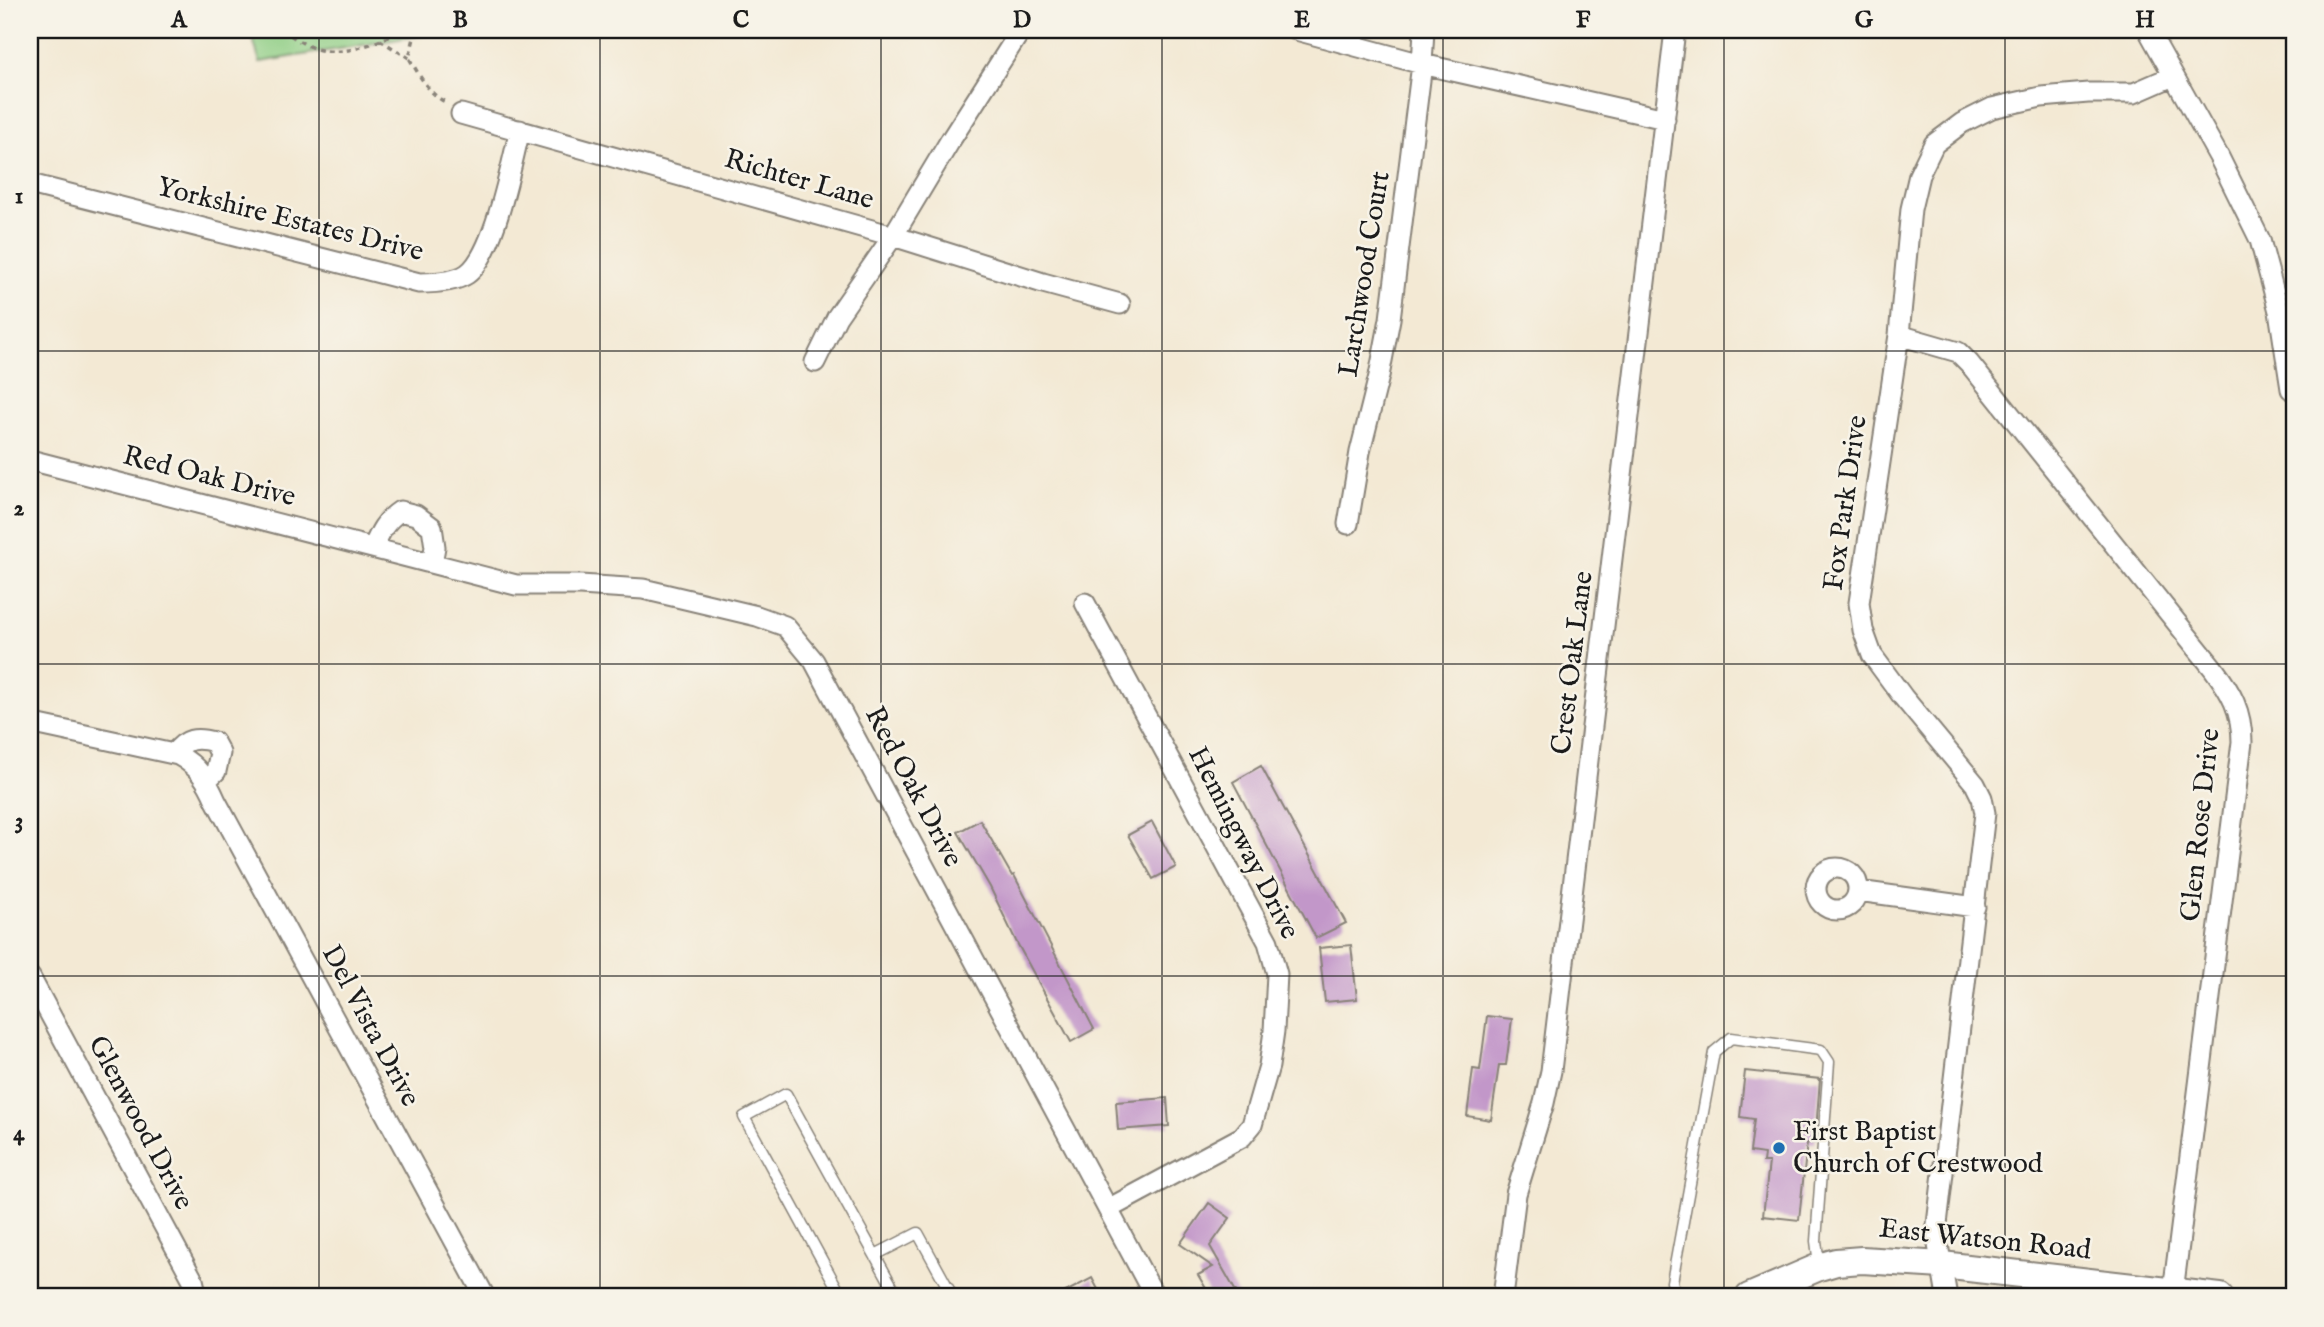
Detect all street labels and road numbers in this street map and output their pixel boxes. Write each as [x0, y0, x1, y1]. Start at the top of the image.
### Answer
street label: Richter Lane [720, 142, 878, 218]
street label: Larchwood Court [1331, 168, 1399, 379]
street label: Yorkshire Estates Drive [153, 170, 427, 270]
street label: Fox Park Drive [1816, 413, 1876, 593]
street label: Red Oak Drive [119, 439, 299, 515]
street label: Crest Oak Lane [1544, 569, 1602, 757]
street label: Red Oak Drive [856, 701, 970, 873]
street label: Glen Rose Drive [2173, 727, 2229, 923]
street label: Hemingway Drive [1179, 741, 1307, 945]
street label: Del Vista Drive [313, 939, 427, 1113]
street label: Glenwood Drive [80, 1030, 201, 1216]
street label: East Watson Road [1877, 1211, 2093, 1269]

